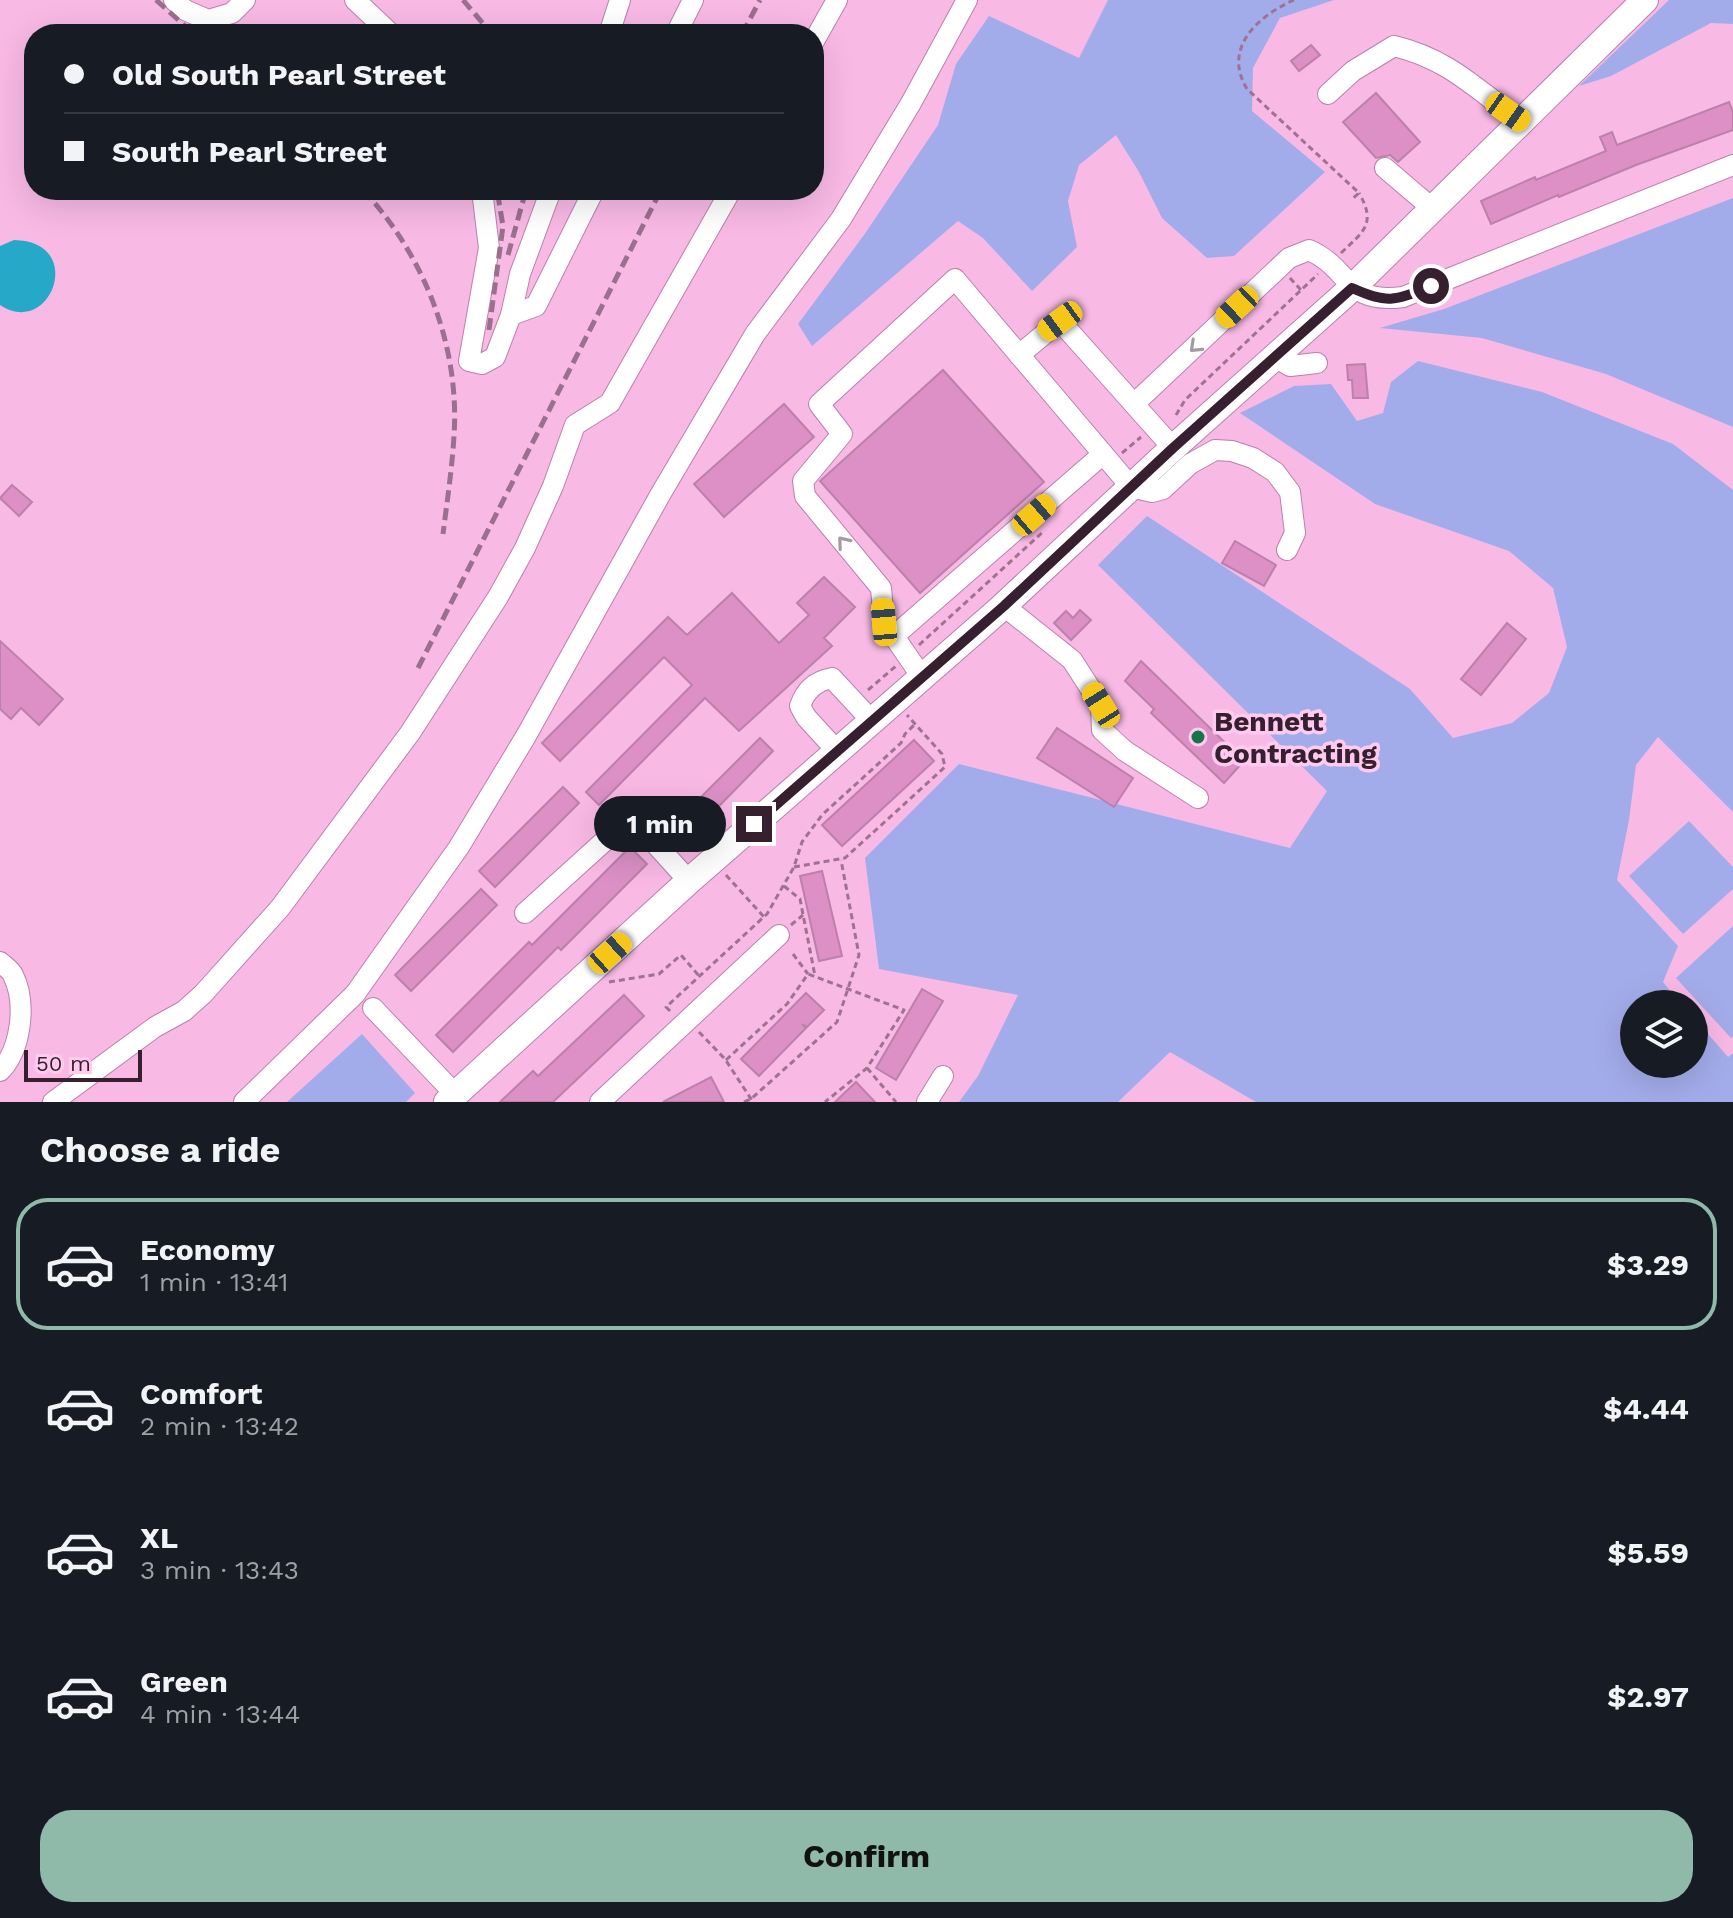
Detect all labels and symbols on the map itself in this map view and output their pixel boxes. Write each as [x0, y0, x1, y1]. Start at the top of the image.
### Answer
car [1481, 88, 1535, 136]
route start [1413, 268, 1449, 304]
car [1211, 282, 1263, 332]
car [1034, 297, 1086, 345]
one-way arrow [1190, 337, 1204, 352]
car [1008, 490, 1060, 540]
one-way arrow [838, 537, 853, 551]
car [870, 597, 898, 647]
car [1078, 678, 1124, 732]
place label: Bennett Contracting [1214, 705, 1377, 770]
marker: Bennett Contracting [1189, 728, 1207, 746]
callout: 1 min [594, 796, 726, 852]
route end [736, 806, 772, 842]
car [584, 928, 636, 978]
scale bar [24, 1046, 142, 1082]

